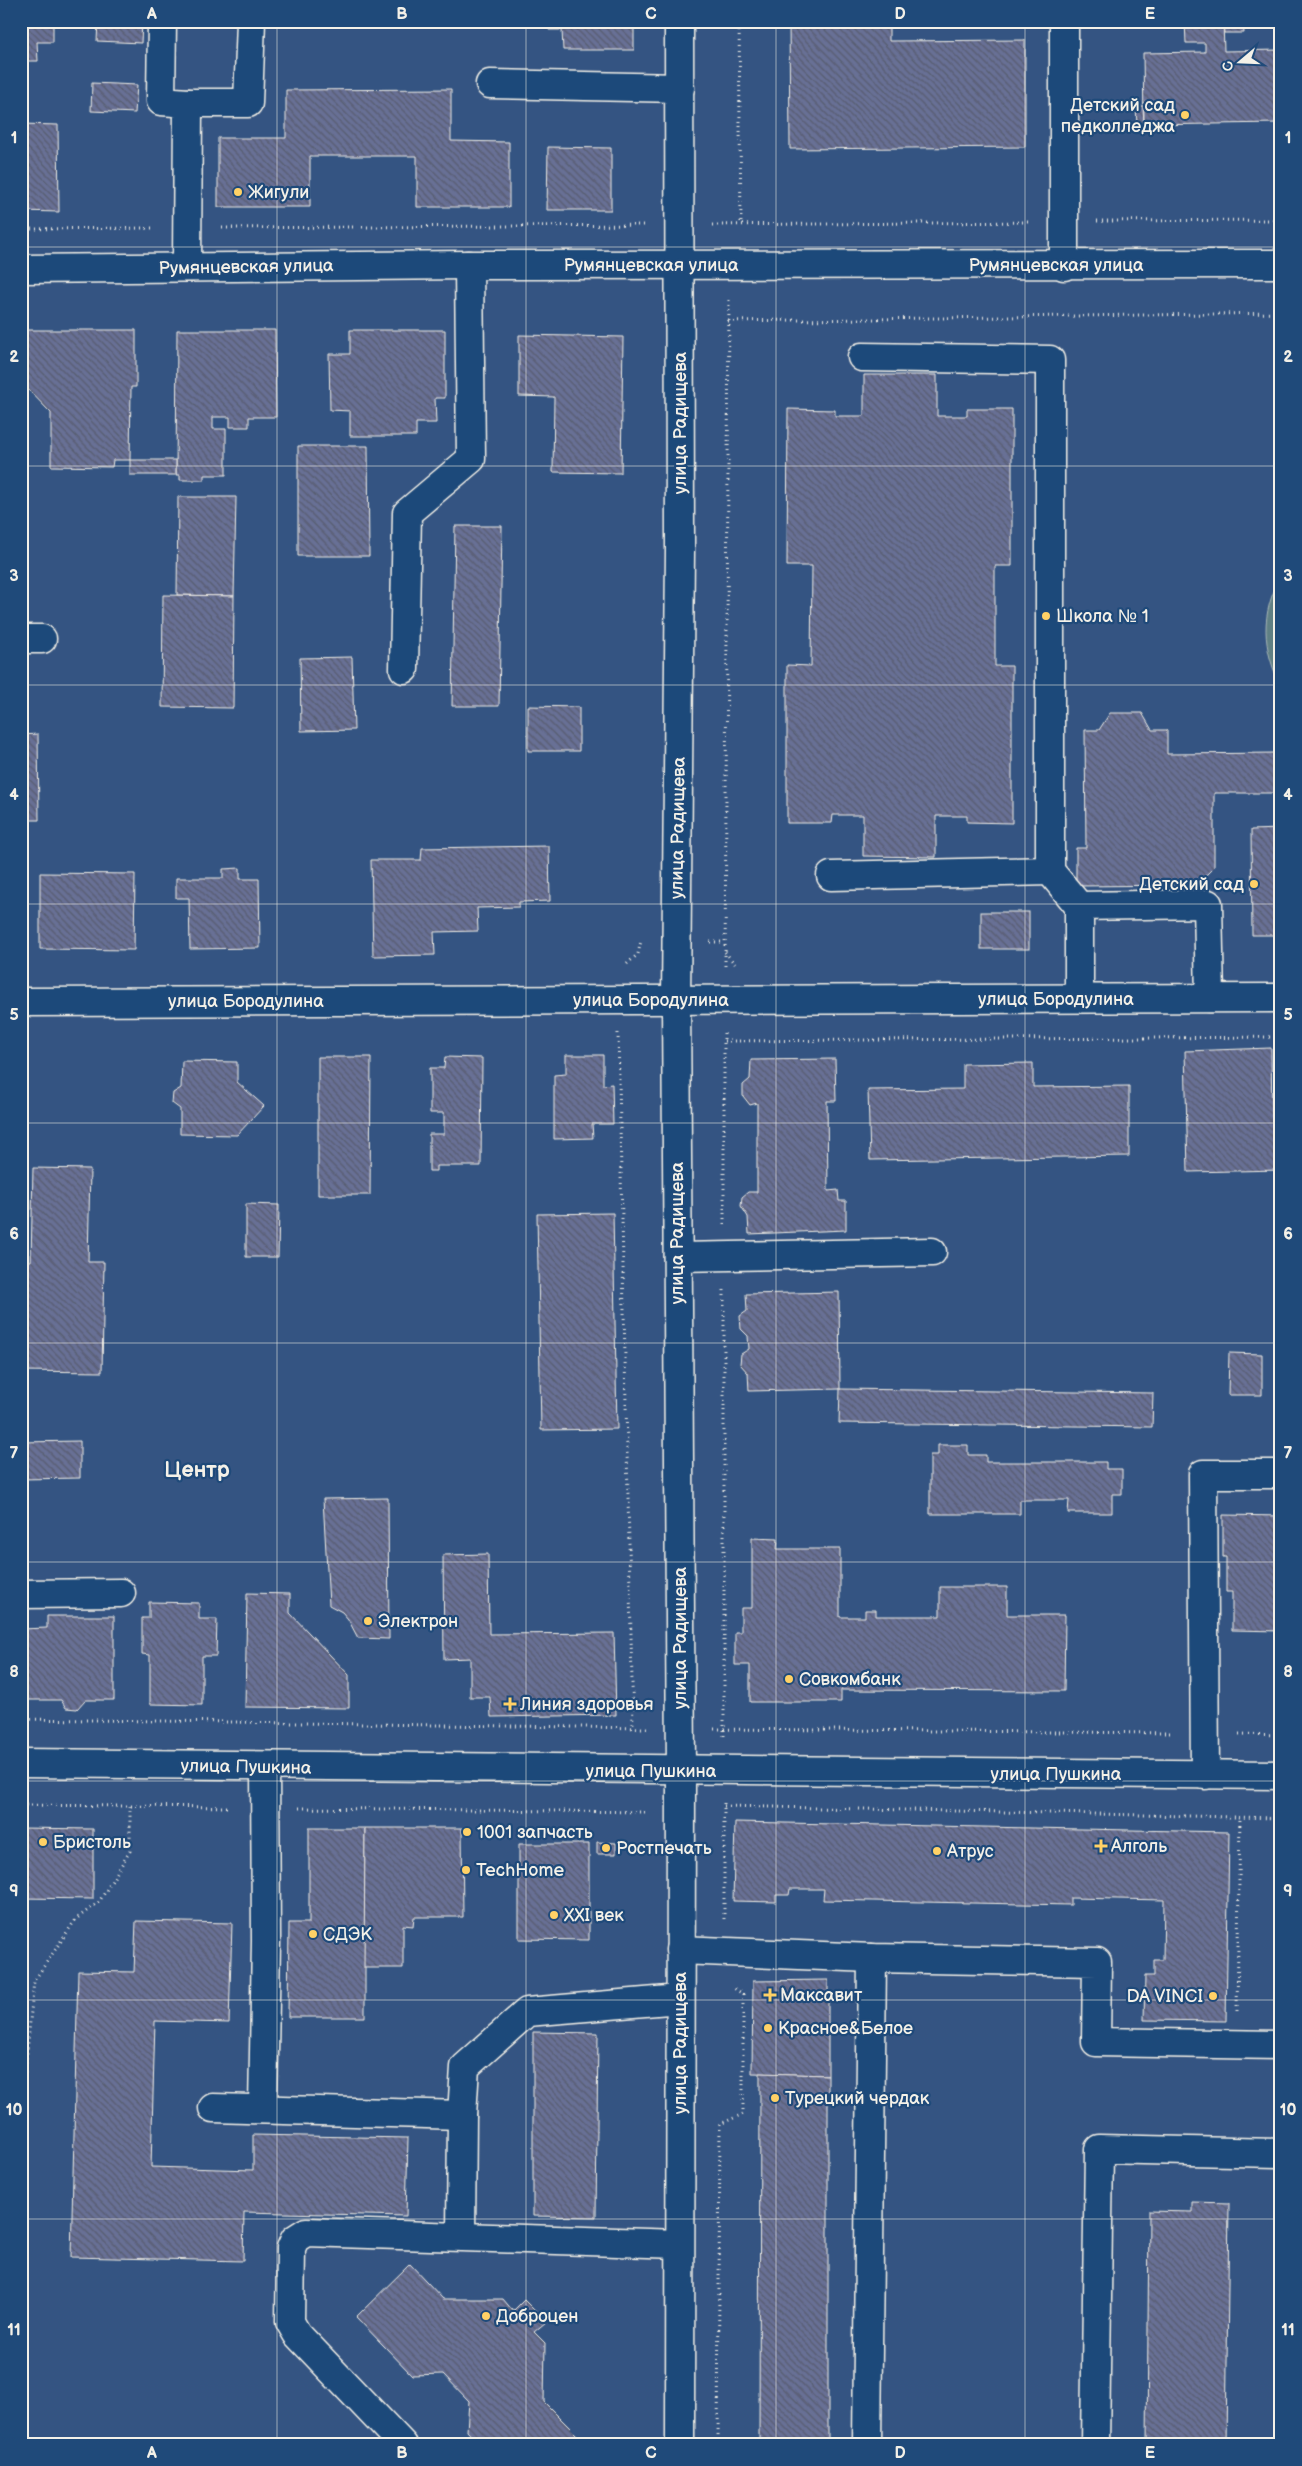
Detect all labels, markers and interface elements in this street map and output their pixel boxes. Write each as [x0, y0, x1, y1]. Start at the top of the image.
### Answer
text: A [146, 5, 157, 24]
text: B [396, 5, 408, 24]
text: C [645, 5, 657, 24]
text: D [894, 5, 906, 24]
text: E [1145, 5, 1155, 24]
north arrow [1214, 38, 1264, 88]
text: С [1218, 58, 1238, 73]
place label: Детский сад педколледжа [1061, 95, 1175, 137]
marker: Детский сад педколледжа [1179, 109, 1191, 121]
text: 1 [11, 129, 17, 148]
text: 1 [1285, 129, 1291, 148]
place label: Жигули [248, 182, 309, 203]
marker: Жигули [232, 186, 244, 198]
street label: Румянцевская улица [158, 255, 334, 279]
street label: Румянцевская улица [563, 255, 739, 276]
street label: Румянцевская улица [968, 255, 1144, 276]
text: 2 [9, 348, 19, 367]
text: 2 [1283, 348, 1293, 367]
street label: улица Радищева [670, 351, 691, 494]
text: 3 [9, 567, 19, 586]
text: 3 [1283, 567, 1293, 586]
place label: Школа № 1 [1056, 606, 1149, 627]
marker: Школа № 1 [1040, 610, 1052, 622]
street label: улица Радищева [666, 756, 690, 899]
text: 4 [9, 786, 19, 805]
text: 4 [1283, 786, 1293, 805]
place label: Детский сад [1139, 874, 1244, 895]
marker: Детский сад [1248, 878, 1260, 890]
street label: улица Бородулина [978, 989, 1134, 1010]
street label: улица Бородулина [573, 990, 729, 1011]
street label: улица Бородулина [168, 991, 324, 1012]
text: 5 [9, 1006, 19, 1025]
text: 5 [1283, 1006, 1293, 1025]
street label: улица Радищева [667, 1161, 688, 1304]
text: 6 [9, 1225, 19, 1244]
text: 6 [1283, 1225, 1293, 1244]
text: 7 [10, 1444, 19, 1463]
text: 7 [1284, 1444, 1293, 1463]
district label: Центр [164, 1457, 230, 1484]
street label: улица Радищева [670, 1566, 691, 1709]
place label: Электрон [378, 1611, 458, 1632]
marker: Электрон [362, 1615, 374, 1627]
text: 8 [9, 1663, 19, 1682]
text: 8 [1283, 1663, 1293, 1682]
place label: Совкомбанк [799, 1669, 901, 1690]
marker: Совкомбанк [783, 1673, 795, 1685]
place label: Линия здоровья [519, 1694, 653, 1715]
marker: Линия здоровья [504, 1698, 516, 1710]
street label: улица Пушкина [180, 1755, 312, 1779]
street label: улица Пушкина [586, 1761, 717, 1782]
street label: улица Пушкина [991, 1764, 1122, 1785]
place label: 1001 запчасть [477, 1822, 593, 1843]
marker: 1001 запчасть [461, 1826, 473, 1838]
place label: Бристоль [53, 1832, 131, 1853]
marker: Бристоль [37, 1836, 49, 1848]
place label: Алголь [1110, 1836, 1167, 1857]
place label: Ростпечать [616, 1838, 712, 1859]
marker: Алголь [1095, 1840, 1107, 1852]
place label: Атрус [946, 1841, 994, 1862]
marker: Ростпечать [600, 1842, 612, 1854]
marker: Атрус [931, 1845, 943, 1857]
place label: TechHome [476, 1860, 564, 1881]
marker: TechHome [460, 1864, 472, 1876]
text: 9 [9, 1882, 19, 1901]
text: 9 [1283, 1882, 1293, 1901]
place label: XXI век [563, 1905, 624, 1926]
marker: XXI век [548, 1909, 560, 1921]
place label: СДЭК [323, 1924, 372, 1945]
marker: СДЭК [307, 1928, 319, 1940]
street label: улица Радищева [670, 1971, 691, 2114]
place label: Максавит [780, 1985, 863, 2006]
place label: DA VINCI [1126, 1986, 1203, 2007]
marker: Максавит [764, 1989, 776, 2001]
marker: DA VINCI [1207, 1990, 1219, 2002]
place label: Красное&Белое [778, 2018, 913, 2039]
marker: Красное&Белое [762, 2022, 774, 2034]
place label: Турецкий чердак [785, 2088, 930, 2109]
marker: Турецкий чердак [769, 2092, 781, 2104]
text: 10 [6, 2101, 22, 2120]
text: 10 [1280, 2101, 1296, 2120]
place label: Доброцен [496, 2306, 578, 2327]
marker: Доброцен [480, 2310, 492, 2322]
text: 11 [7, 2321, 21, 2340]
text: 11 [1281, 2321, 1295, 2340]
text: A [146, 2444, 157, 2463]
text: B [396, 2444, 408, 2463]
text: C [645, 2444, 657, 2463]
text: D [894, 2444, 906, 2463]
text: E [1145, 2444, 1155, 2463]

